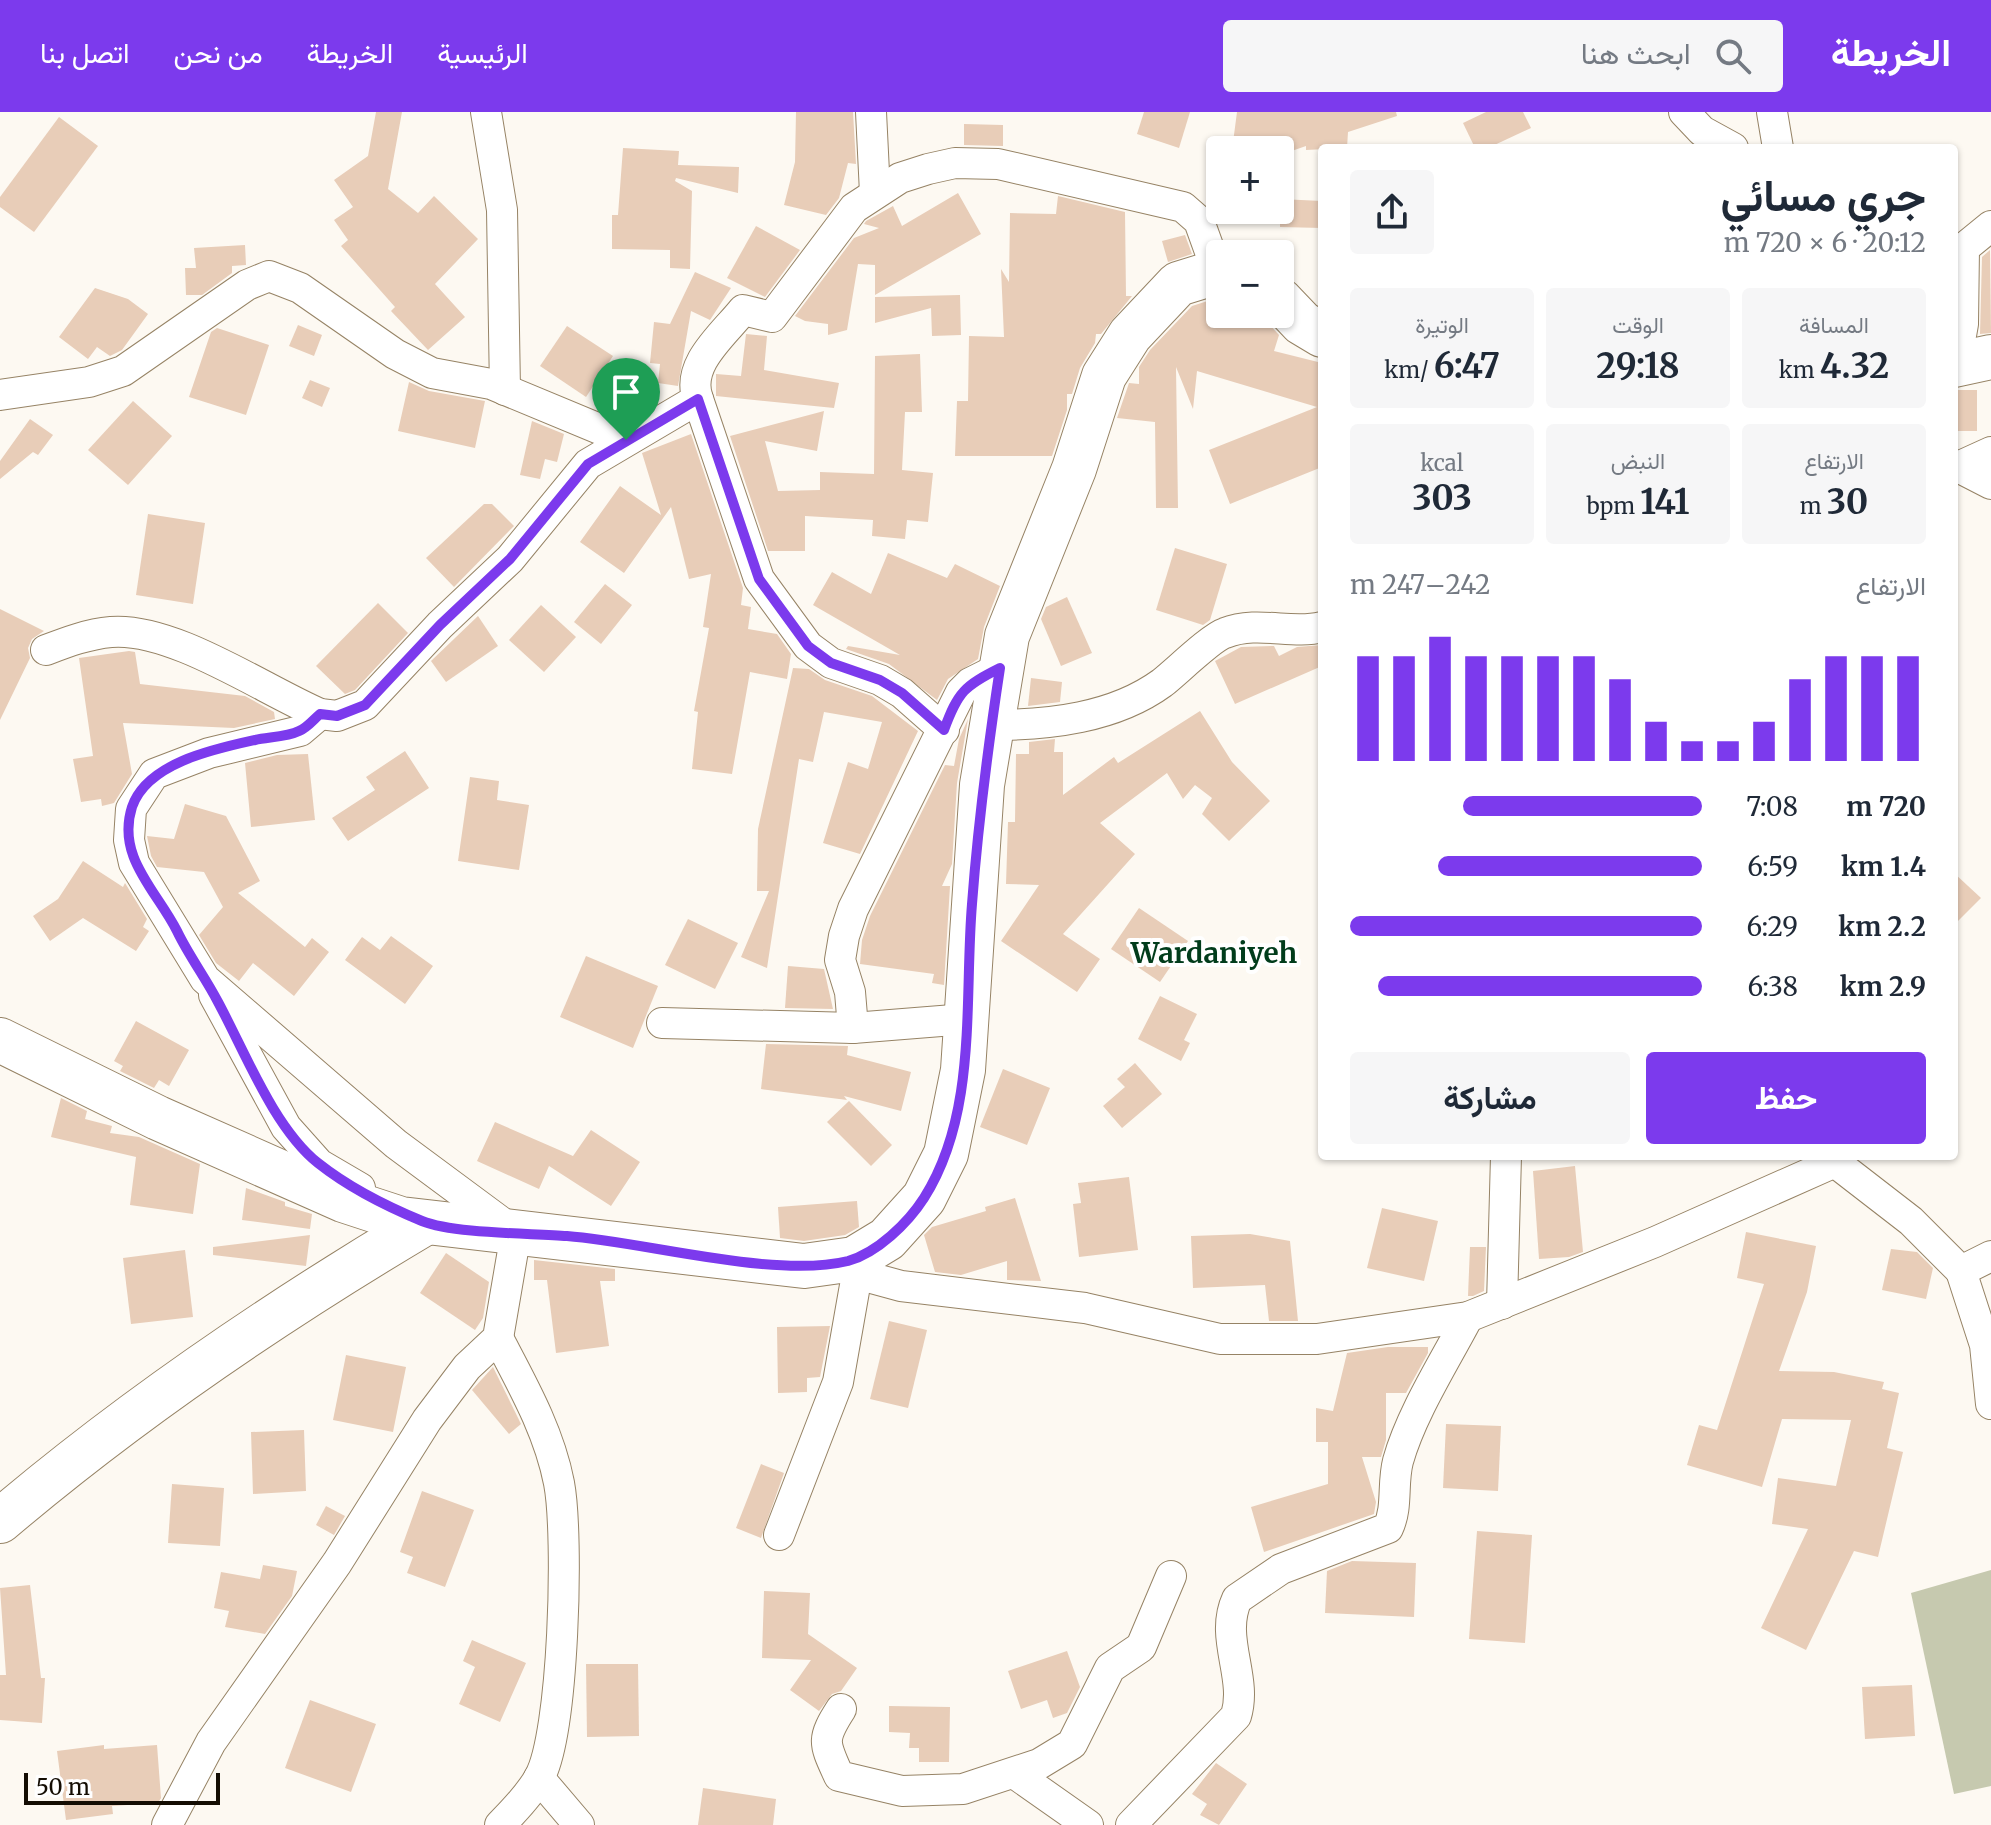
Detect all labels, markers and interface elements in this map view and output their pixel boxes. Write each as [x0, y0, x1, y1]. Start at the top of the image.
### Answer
search box [1223, 20, 1783, 92]
text: الخريطة [1831, 29, 1951, 76]
text: ابحث هنا [1581, 34, 1691, 72]
icon: search [1711, 34, 1755, 78]
text: اتصل بنا [40, 35, 130, 71]
text: من نحن [174, 35, 263, 71]
text: الخريطة [307, 35, 393, 71]
text: الرئيسية [437, 35, 528, 71]
map controls [1206, 136, 1294, 328]
button: + [1206, 136, 1294, 224]
text: جري مسائي [1720, 168, 1926, 223]
button: share [1350, 170, 1434, 254]
text: 20:12 · 6 × 720 m [1724, 226, 1926, 259]
button: − [1206, 240, 1294, 328]
text: الوتيرة [1415, 311, 1469, 339]
text: الوقت [1612, 311, 1664, 339]
text: المسافة [1799, 311, 1869, 339]
text: 6:47 [1434, 345, 1500, 387]
text: 29:18 [1596, 345, 1680, 387]
text: 4.32 [1820, 345, 1889, 387]
text: /km [1384, 356, 1434, 384]
text: km [1779, 356, 1820, 384]
pin [592, 358, 660, 440]
icon: arrive [604, 370, 648, 414]
text: النبض [1611, 447, 1665, 475]
text: الارتفاع [1804, 447, 1864, 475]
text: kcal [1420, 449, 1464, 477]
text: 303 [1412, 477, 1472, 519]
text: 141 [1640, 481, 1689, 523]
text: 30 [1827, 481, 1868, 523]
text: bpm [1587, 492, 1640, 520]
text: m [1800, 492, 1827, 520]
text: 242–247 m [1350, 568, 1490, 601]
text: الارتفاع [1855, 569, 1926, 602]
text: 7:08 [1746, 790, 1798, 823]
text: 720 m [1846, 790, 1926, 823]
text: 6:59 [1747, 850, 1798, 883]
text: 1.4 km [1841, 850, 1926, 883]
text: 6:29 [1747, 910, 1798, 943]
text: 2.2 km [1838, 910, 1926, 943]
district label: Wardaniyeh [1130, 935, 1297, 971]
text: 6:38 [1748, 970, 1798, 1003]
text: 2.9 km [1840, 970, 1926, 1003]
button: مشاركة [1350, 1052, 1630, 1144]
button: حفظ [1646, 1052, 1926, 1144]
scale bar [24, 1769, 220, 1805]
text: 50 m [36, 1773, 90, 1801]

